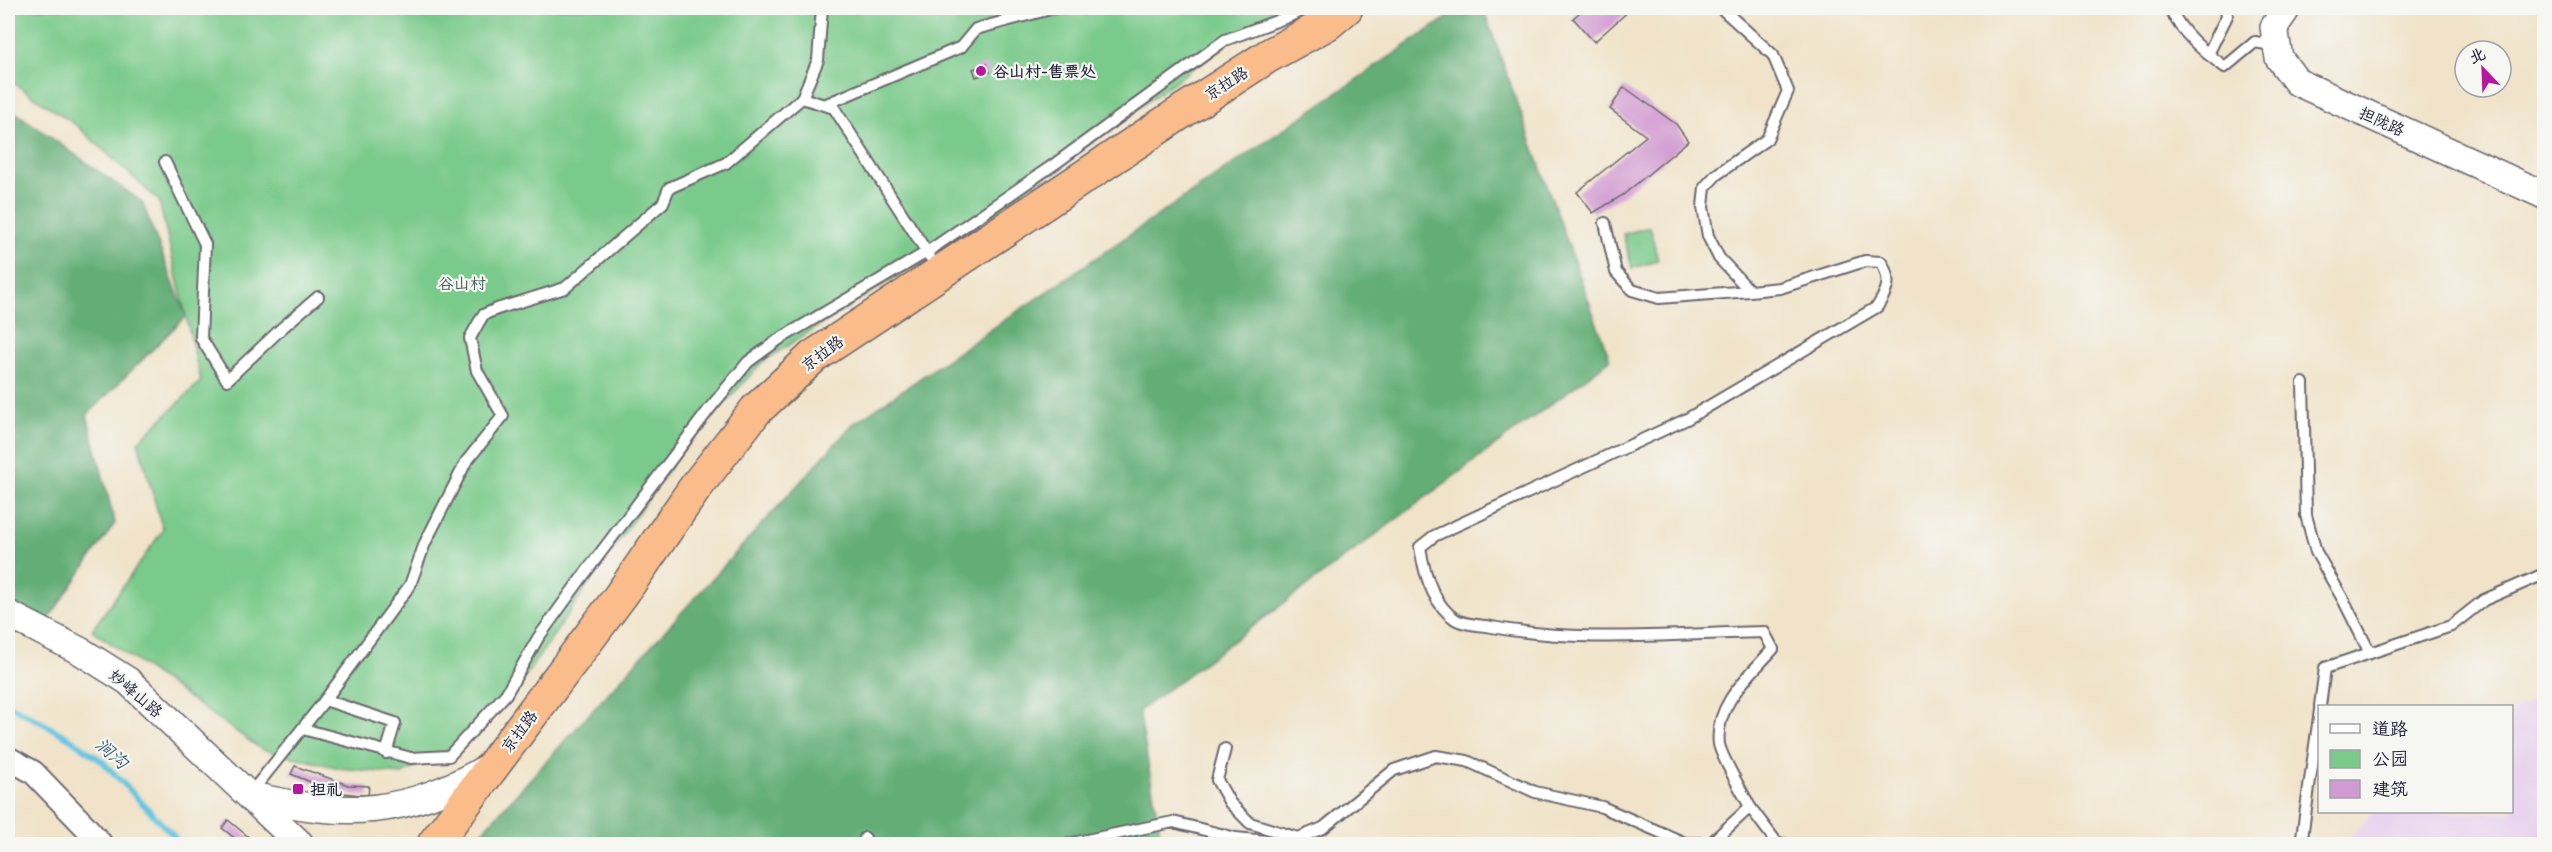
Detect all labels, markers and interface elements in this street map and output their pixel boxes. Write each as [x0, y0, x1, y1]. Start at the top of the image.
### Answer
north arrow [2453, 39, 2513, 99]
text: 北 [2466, 43, 2488, 68]
place label: 谷山村-售票处 [993, 61, 1097, 81]
street label: 京拉路 [1200, 62, 1252, 104]
marker: 谷山村-售票处 [974, 64, 988, 78]
street label: 担陇路 [2356, 102, 2408, 140]
park label: 谷山村 [438, 273, 486, 293]
street label: 京拉路 [797, 331, 847, 375]
street label: 妙峰山路 [105, 665, 167, 721]
legend [2318, 705, 2513, 813]
street label: 京拉路 [497, 706, 541, 756]
text: 道路 [2372, 717, 2408, 740]
water label: 涧沟 [91, 733, 135, 775]
text: 公园 [2372, 747, 2408, 770]
text: 建筑 [2372, 777, 2408, 800]
place label: 担礼 [310, 779, 342, 799]
marker: 担礼 [291, 782, 305, 796]

